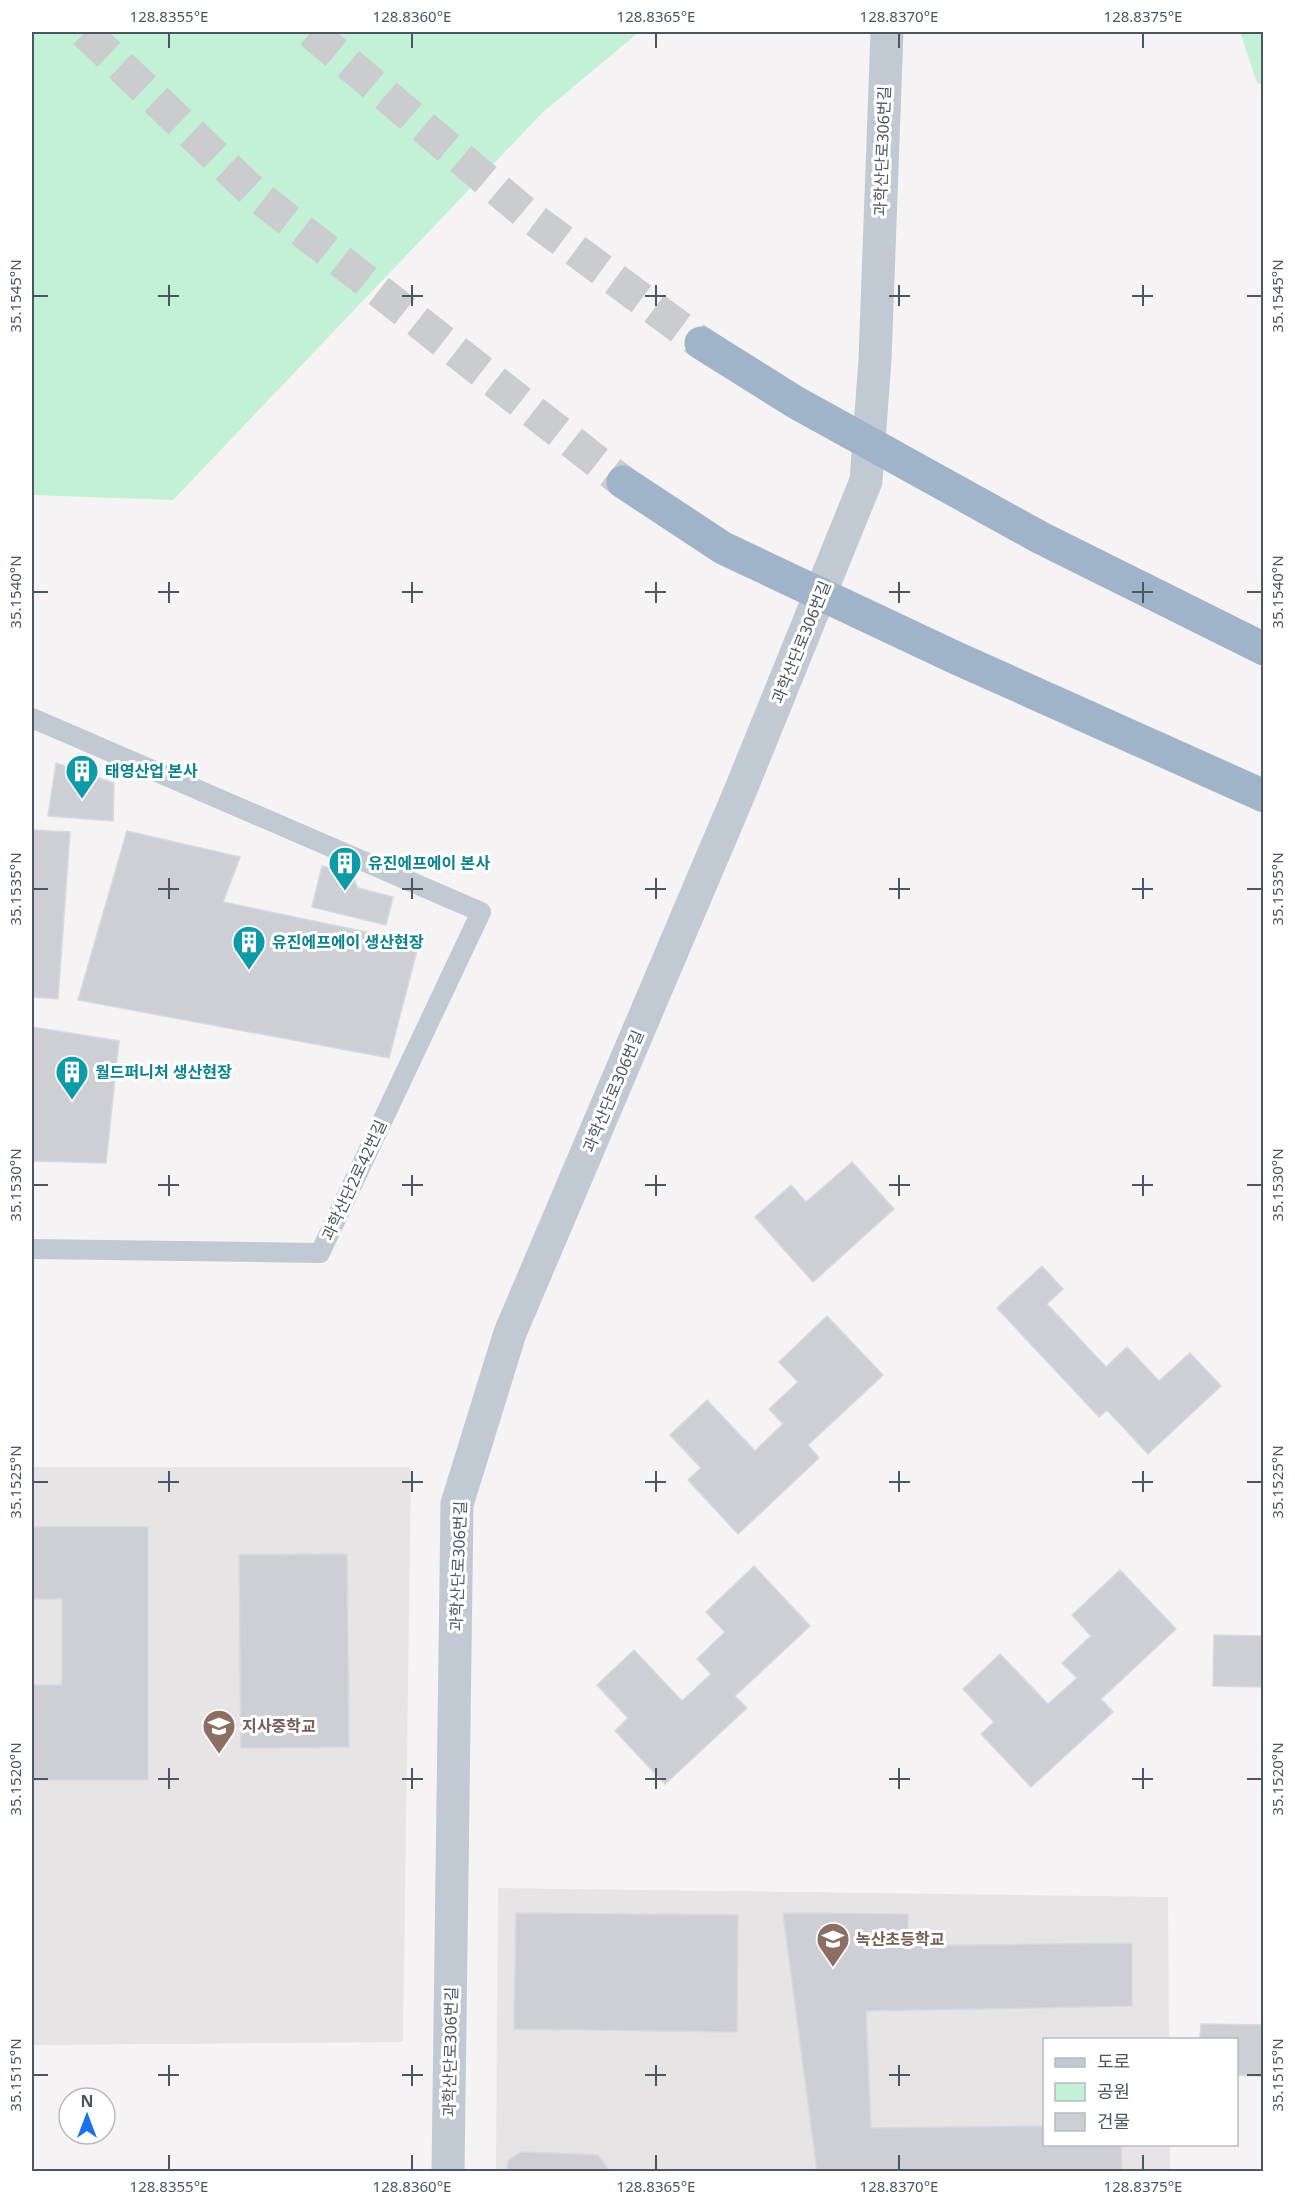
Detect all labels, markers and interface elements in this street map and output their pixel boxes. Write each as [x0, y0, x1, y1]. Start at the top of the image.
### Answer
text: 128.8355°E [130, 6, 208, 26]
text: 128.8360°E [373, 6, 451, 26]
text: 128.8365°E [617, 6, 695, 26]
text: 128.8370°E [860, 6, 938, 26]
text: 128.8375°E [1104, 6, 1182, 26]
street label: 과학산단로306번길 [869, 85, 895, 217]
text: 35.1545°N [5, 259, 25, 333]
text: 35.1545°N [1267, 259, 1287, 333]
text: 35.1540°N [5, 555, 25, 629]
text: 35.1540°N [1267, 555, 1287, 629]
street label: 과학산단로306번길 [766, 577, 836, 707]
building icon: 태영산업 본사 [64, 753, 100, 800]
place label: 태영산업 본사 [105, 760, 198, 782]
building icon: 유진에프에이 본사 [327, 845, 363, 892]
text: 35.1535°N [5, 852, 25, 926]
place label: 유진에프에이 본사 [368, 852, 490, 874]
text: 35.1535°N [1267, 852, 1287, 926]
building icon: 유진에프에이 생산현장 [231, 924, 267, 971]
place label: 유진에프에이 생산현장 [272, 931, 424, 953]
street label: 과학산단로306번길 [577, 1027, 649, 1155]
building icon: 월드퍼니처 생산현장 [54, 1054, 90, 1101]
place label: 월드퍼니처 생산현장 [95, 1061, 232, 1083]
street label: 과학산단2로42번길 [316, 1116, 392, 1244]
text: 35.1530°N [5, 1148, 25, 1222]
text: 35.1530°N [1267, 1148, 1287, 1222]
text: 35.1525°N [5, 1445, 25, 1519]
text: 35.1525°N [1267, 1445, 1287, 1519]
street label: 과학산단로306번길 [445, 1500, 471, 1632]
school or university icon: 지사중학교 [201, 1708, 237, 1755]
place label: 지사중학교 [242, 1715, 316, 1737]
text: 35.1520°N [5, 1742, 25, 1816]
text: 35.1520°N [1267, 1742, 1287, 1816]
school or university icon: 녹산초등학교 [815, 1921, 851, 1968]
place label: 녹산초등학교 [856, 1928, 945, 1950]
street label: 과학산단로306번길 [438, 1987, 462, 2117]
text: 35.1515°N [5, 2038, 25, 2112]
legend [1043, 2038, 1238, 2146]
text: 35.1515°N [1267, 2038, 1287, 2112]
text: 도로 [1097, 2049, 1130, 2073]
text: 공원 [1097, 2079, 1130, 2103]
north arrow [57, 2086, 117, 2146]
text: N [80, 2090, 94, 2112]
text: 건물 [1097, 2109, 1130, 2133]
text: 128.8355°E [130, 2176, 208, 2196]
text: 128.8360°E [373, 2176, 451, 2196]
text: 128.8365°E [617, 2176, 695, 2196]
text: 128.8370°E [860, 2176, 938, 2196]
text: 128.8375°E [1104, 2176, 1182, 2196]

